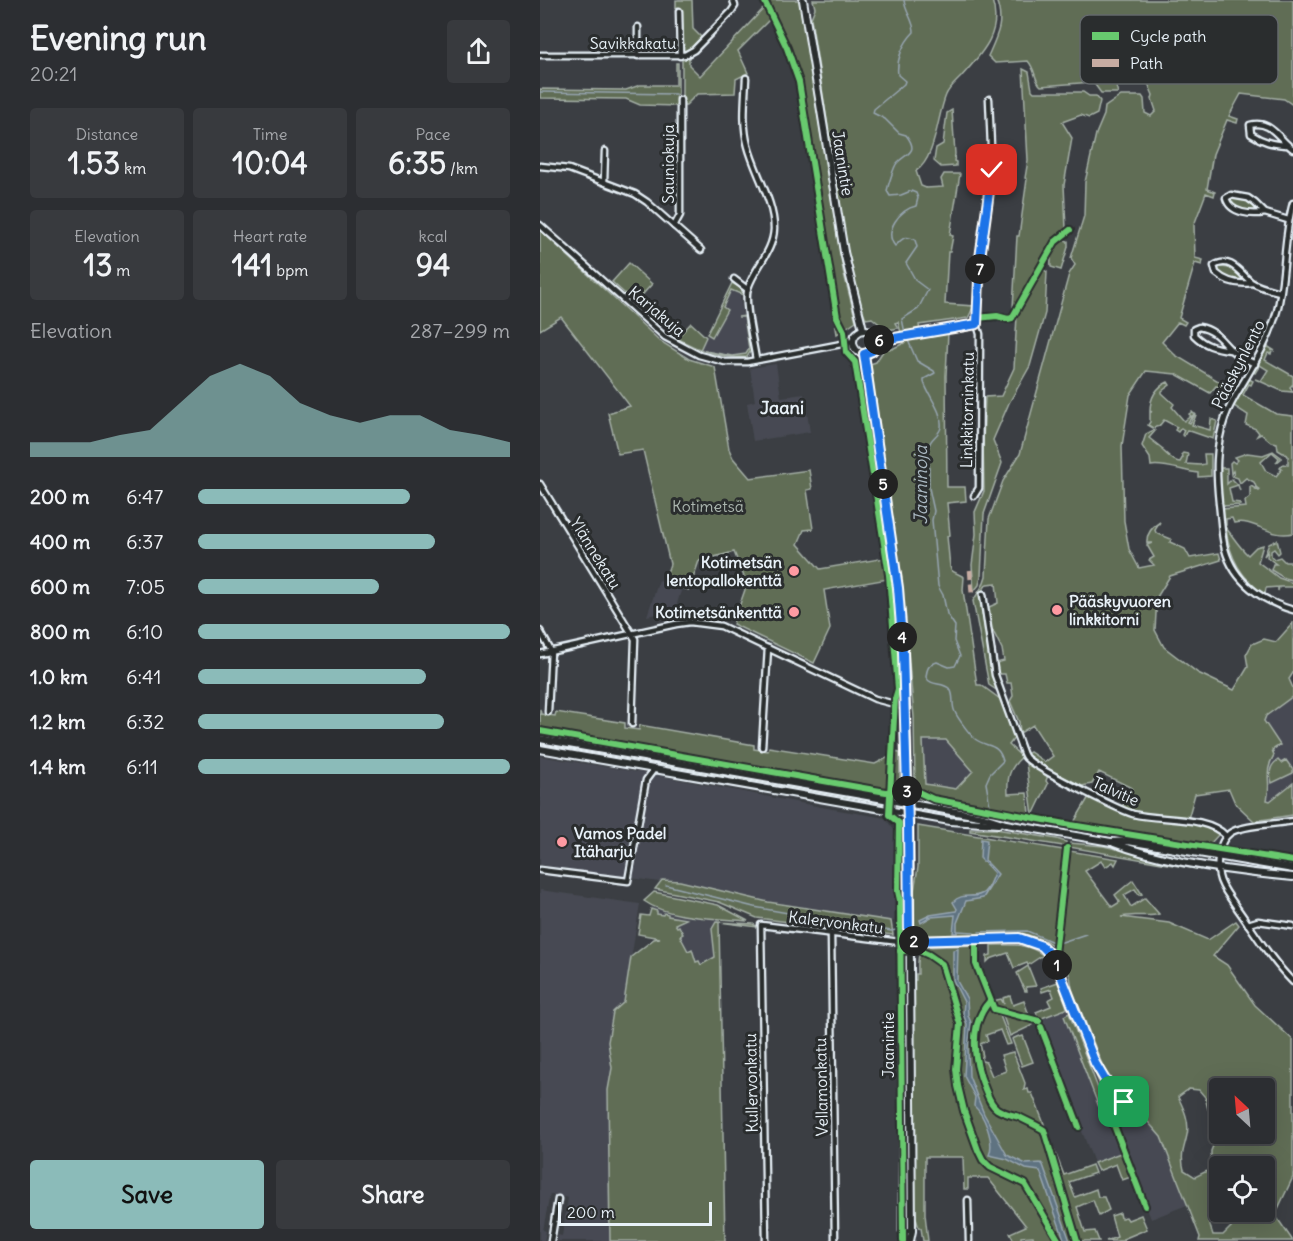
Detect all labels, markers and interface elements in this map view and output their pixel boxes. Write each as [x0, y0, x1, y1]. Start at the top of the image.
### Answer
legend [1080, 15, 1278, 84]
text: Evening run [30, 17, 206, 59]
button: share [447, 20, 510, 83]
text: Cycle path [1130, 26, 1206, 46]
street label: Savikkakatu [590, 33, 676, 53]
text: Path [1130, 53, 1163, 73]
text: 20:21 [30, 61, 78, 86]
text: Distance [76, 124, 138, 144]
text: Time [253, 124, 287, 144]
text: Pace [416, 124, 450, 144]
street label: Sauniokuja [658, 124, 678, 204]
street label: Jaanintie [828, 129, 858, 197]
text: 1.53 [68, 144, 120, 182]
text: 10:04 [232, 144, 308, 182]
text: 6:35 [388, 144, 446, 182]
pin [966, 144, 1017, 195]
icon: check [975, 153, 1008, 186]
text: km [120, 158, 146, 178]
text: /km [446, 158, 478, 178]
text: Elevation [74, 226, 140, 246]
text: Heart rate [233, 226, 307, 246]
text: kcal [419, 226, 447, 246]
text: 13 [84, 246, 113, 284]
text: 141 [232, 246, 273, 284]
text: 94 [416, 246, 450, 284]
pin: 7 [965, 254, 995, 284]
text: 7 [976, 259, 984, 279]
text: m [113, 260, 130, 280]
text: bpm [273, 260, 308, 280]
street label: Karjakuja [624, 281, 690, 341]
street label: Pääskynlento [1207, 316, 1269, 412]
text: Elevation [30, 318, 112, 343]
text: 287–299 m [410, 318, 510, 343]
pin: 6 [864, 325, 894, 355]
text: 6 [874, 330, 884, 350]
street label: Linkkitorninkatu [956, 352, 978, 468]
district label: Jaani [760, 396, 804, 419]
water label: Jaaninoja [909, 444, 932, 524]
pin: 5 [868, 469, 898, 499]
text: 5 [878, 474, 888, 494]
text: 200 m [30, 484, 90, 509]
text: 6:47 [126, 484, 163, 509]
park label: Kotimetsä [672, 496, 744, 516]
street label: Ylännekatu [566, 514, 626, 592]
text: 400 m [30, 529, 90, 554]
text: 6:37 [126, 529, 163, 554]
place label: Kotimetsän lentopallokenttä [666, 552, 782, 591]
marker: Kotimetsän lentopallokenttä [787, 564, 801, 578]
text: 600 m [30, 574, 90, 599]
text: 7:05 [126, 574, 165, 599]
place label: Pääskyvuoren linkkitorni [1069, 591, 1171, 629]
place label: Kotimetsänkenttä [655, 602, 782, 622]
marker: Pääskyvuoren linkkitorni [1050, 603, 1064, 617]
marker: Kotimetsänkenttä [787, 605, 801, 619]
text: 800 m [30, 619, 90, 644]
text: 6:10 [126, 619, 163, 644]
pin: 4 [887, 622, 917, 652]
text: 4 [897, 627, 907, 647]
text: 1.0 km [30, 664, 88, 689]
text: 6:41 [126, 664, 161, 689]
text: 1.2 km [30, 709, 86, 734]
text: 6:32 [126, 709, 164, 734]
text: 1.4 km [30, 754, 86, 779]
text: 6:11 [126, 754, 158, 779]
street label: Talvitie [1090, 772, 1142, 810]
pin: 3 [892, 776, 922, 806]
text: 3 [902, 781, 912, 801]
place label: Vamos Padel Itäharju [574, 823, 666, 861]
marker: Vamos Padel Itäharju [555, 835, 569, 849]
street label: Kalervonkatu [787, 906, 885, 938]
pin: 2 [899, 926, 929, 956]
text: 2 [910, 931, 918, 951]
pin: 1 [1042, 950, 1072, 980]
text: 1 [1054, 955, 1060, 975]
street label: Jaanintie [878, 1012, 898, 1078]
street label: Kullervonkatu [740, 1033, 762, 1133]
street label: Vellamonkatu [810, 1038, 832, 1136]
pin [1098, 1076, 1149, 1127]
north arrow [1209, 1078, 1275, 1144]
map controls [1209, 1078, 1275, 1222]
icon: arrive [1107, 1085, 1140, 1118]
button: locate [1209, 1156, 1275, 1222]
button: Save [30, 1160, 264, 1229]
button: Share [276, 1160, 510, 1229]
scale bar [558, 1199, 712, 1226]
text: 200 m [567, 1202, 615, 1222]

